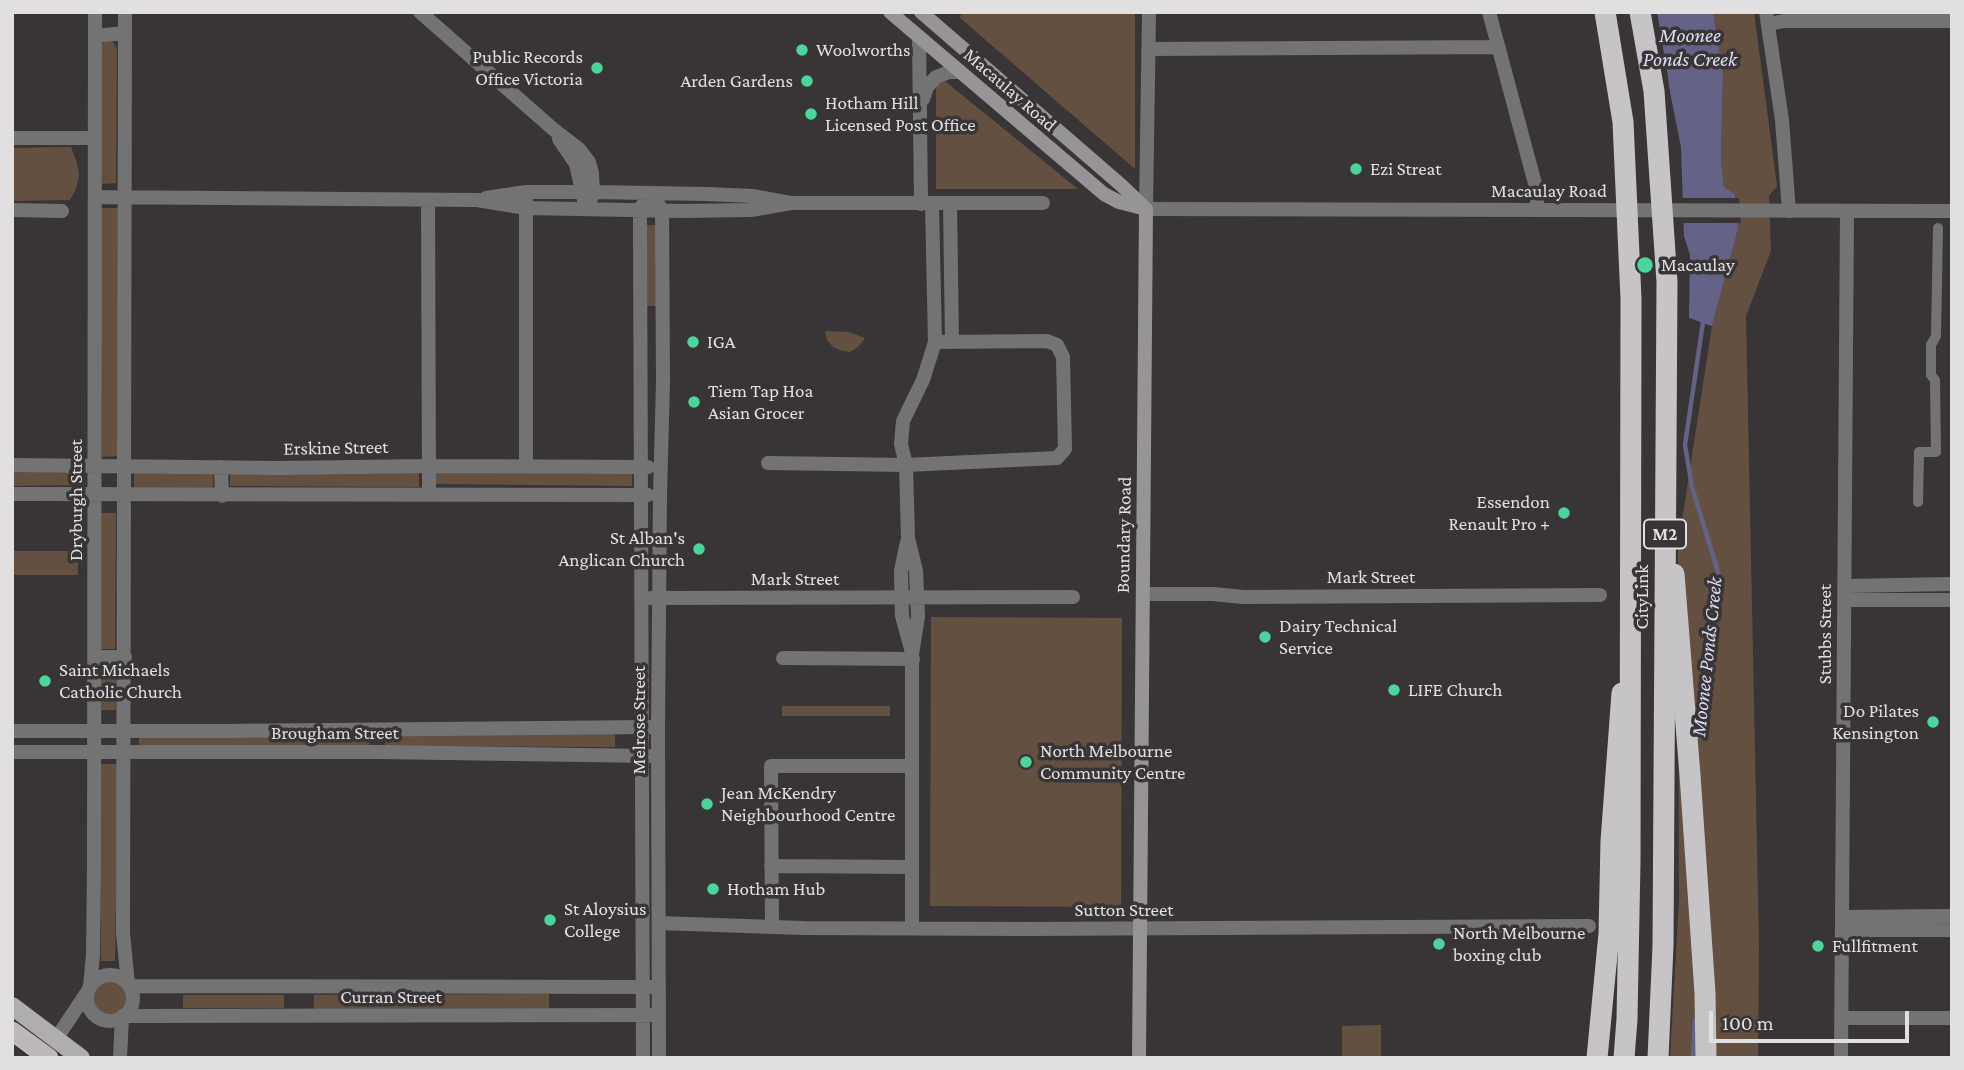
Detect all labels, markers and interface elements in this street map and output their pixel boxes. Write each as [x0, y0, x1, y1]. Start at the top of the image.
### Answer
water label: Moonee Ponds Creek [1643, 23, 1737, 73]
place label: Woolworths [816, 39, 910, 61]
marker: Woolworths [794, 42, 810, 58]
street label: Macaulay Road [959, 43, 1061, 137]
place label: Public Records Office Victoria [473, 46, 583, 90]
marker: Public Records Office Victoria [589, 60, 605, 76]
place label: Arden Gardens [681, 70, 793, 92]
marker: Arden Gardens [799, 73, 815, 89]
place label: Hotham Hill Licensed Post Office [825, 92, 976, 136]
marker: Hotham Hill Licensed Post Office [803, 106, 819, 122]
place label: Ezi Streat [1370, 158, 1442, 180]
marker: Ezi Streat [1348, 161, 1364, 177]
street label: Macaulay Road [1491, 180, 1607, 202]
place label: Macaulay [1661, 254, 1735, 276]
marker: Macaulay [1635, 255, 1655, 275]
place label: IGA [707, 331, 736, 353]
marker: IGA [685, 334, 701, 350]
place label: Tiem Tap Hoa Asian Grocer [708, 380, 813, 424]
marker: Tiem Tap Hoa Asian Grocer [686, 394, 702, 410]
street label: Erskine Street [283, 436, 389, 460]
street label: Dryburgh Street [65, 439, 87, 561]
street label: Boundary Road [1112, 477, 1136, 593]
place label: Essendon Renault Pro + [1449, 491, 1550, 535]
marker: Essendon Renault Pro + [1556, 505, 1572, 521]
road number: M2 [1644, 520, 1686, 548]
place label: St Alban's Anglican Church [559, 527, 685, 571]
marker: St Alban's Anglican Church [691, 541, 707, 557]
street label: CityLink [1631, 565, 1653, 629]
street label: Mark Street [1327, 566, 1415, 588]
street label: Mark Street [751, 568, 839, 590]
water label: Moonee Ponds Creek [1686, 576, 1728, 738]
street label: Stubbs Street [1814, 584, 1836, 684]
place label: Dairy Technical Service [1279, 615, 1397, 659]
marker: Dairy Technical Service [1257, 629, 1273, 645]
place label: Saint Michaels Catholic Church [59, 659, 182, 703]
street label: Melrose Street [628, 666, 650, 774]
marker: Saint Michaels Catholic Church [37, 673, 53, 689]
place label: LIFE Church [1408, 679, 1502, 701]
marker: LIFE Church [1386, 682, 1402, 698]
place label: Do Pilates Kensington [1832, 700, 1919, 744]
marker: Do Pilates Kensington [1925, 714, 1941, 730]
street label: Brougham Street [271, 722, 399, 744]
place label: North Melbourne Community Centre [1040, 740, 1185, 784]
marker: North Melbourne Community Centre [1018, 754, 1034, 770]
place label: Jean McKendry Neighbourhood Centre [721, 782, 895, 826]
marker: Jean McKendry Neighbourhood Centre [699, 796, 715, 812]
place label: Hotham Hub [727, 878, 825, 900]
marker: Hotham Hub [705, 881, 721, 897]
place label: St Aloysius College [564, 898, 647, 942]
street label: Sutton Street [1074, 899, 1174, 921]
marker: St Aloysius College [542, 912, 558, 928]
place label: North Melbourne boxing club [1453, 922, 1585, 966]
place label: Fullfitment [1832, 935, 1918, 957]
marker: North Melbourne boxing club [1431, 936, 1447, 952]
marker: Fullfitment [1810, 938, 1826, 954]
street label: Curran Street [340, 986, 442, 1008]
scale bar [1712, 996, 1912, 1040]
text: 100 m [1722, 1011, 1774, 1035]

